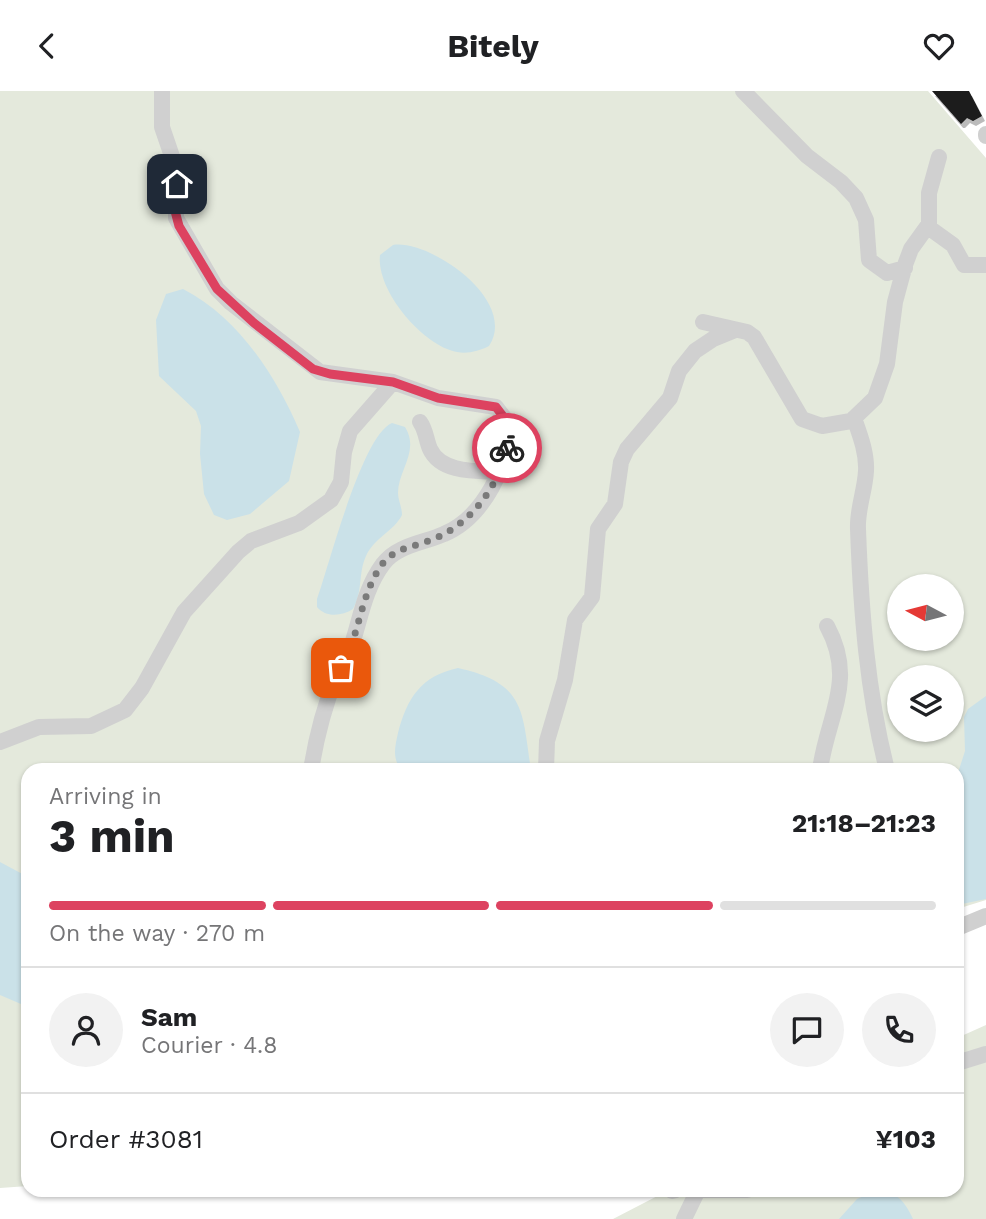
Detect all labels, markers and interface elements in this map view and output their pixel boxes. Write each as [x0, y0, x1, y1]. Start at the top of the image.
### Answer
icon: back [28, 27, 66, 65]
text: Bitely [447, 27, 539, 65]
icon: heart [920, 27, 958, 65]
pin [147, 154, 207, 214]
icon: home [158, 165, 196, 203]
courier [472, 413, 542, 483]
icon: bike [488, 429, 526, 467]
north arrow [887, 574, 964, 651]
map controls [887, 574, 964, 742]
pin [311, 638, 371, 698]
icon: bag [322, 649, 360, 687]
button: layers [887, 665, 964, 742]
text: Arriving in [49, 783, 162, 810]
text: 21:18–21:23 [792, 808, 936, 838]
text: 3 min [49, 809, 175, 863]
text: On the way · 270 m [49, 920, 265, 947]
button: person [49, 993, 123, 1067]
button: chat [770, 993, 844, 1067]
button: phone [862, 993, 936, 1067]
text: Sam [141, 1002, 197, 1032]
text: Courier · 4.8 [141, 1032, 277, 1059]
text: Order #3081 [49, 1124, 203, 1154]
text: ¥103 [876, 1124, 936, 1154]

